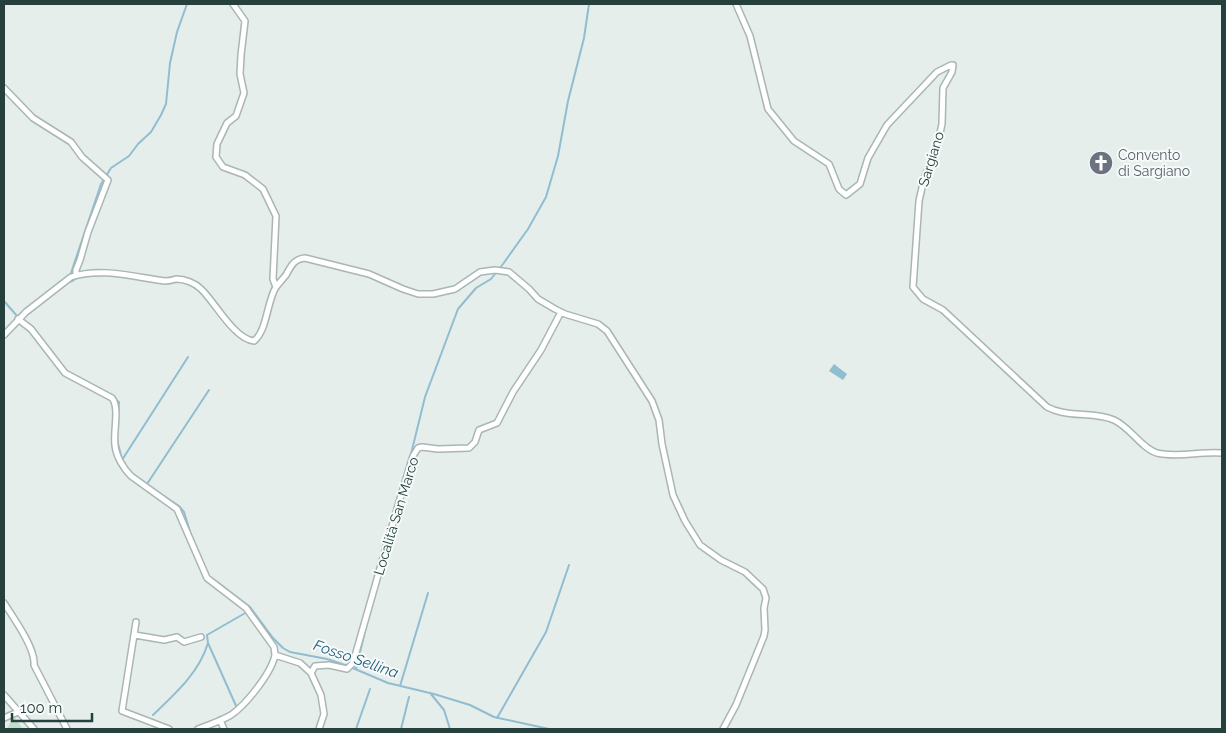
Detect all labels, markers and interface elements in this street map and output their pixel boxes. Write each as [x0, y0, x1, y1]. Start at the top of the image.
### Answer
street label: Sargiano [915, 130, 947, 188]
place label: Convento di Sargiano [1118, 147, 1190, 179]
church icon: Convento di Sargiano [1088, 150, 1114, 176]
street label: Località San Marco [370, 455, 422, 577]
water label: Fosso Sellina [311, 636, 401, 682]
scale bar [12, 690, 92, 722]
text: 100 m [20, 699, 62, 717]

